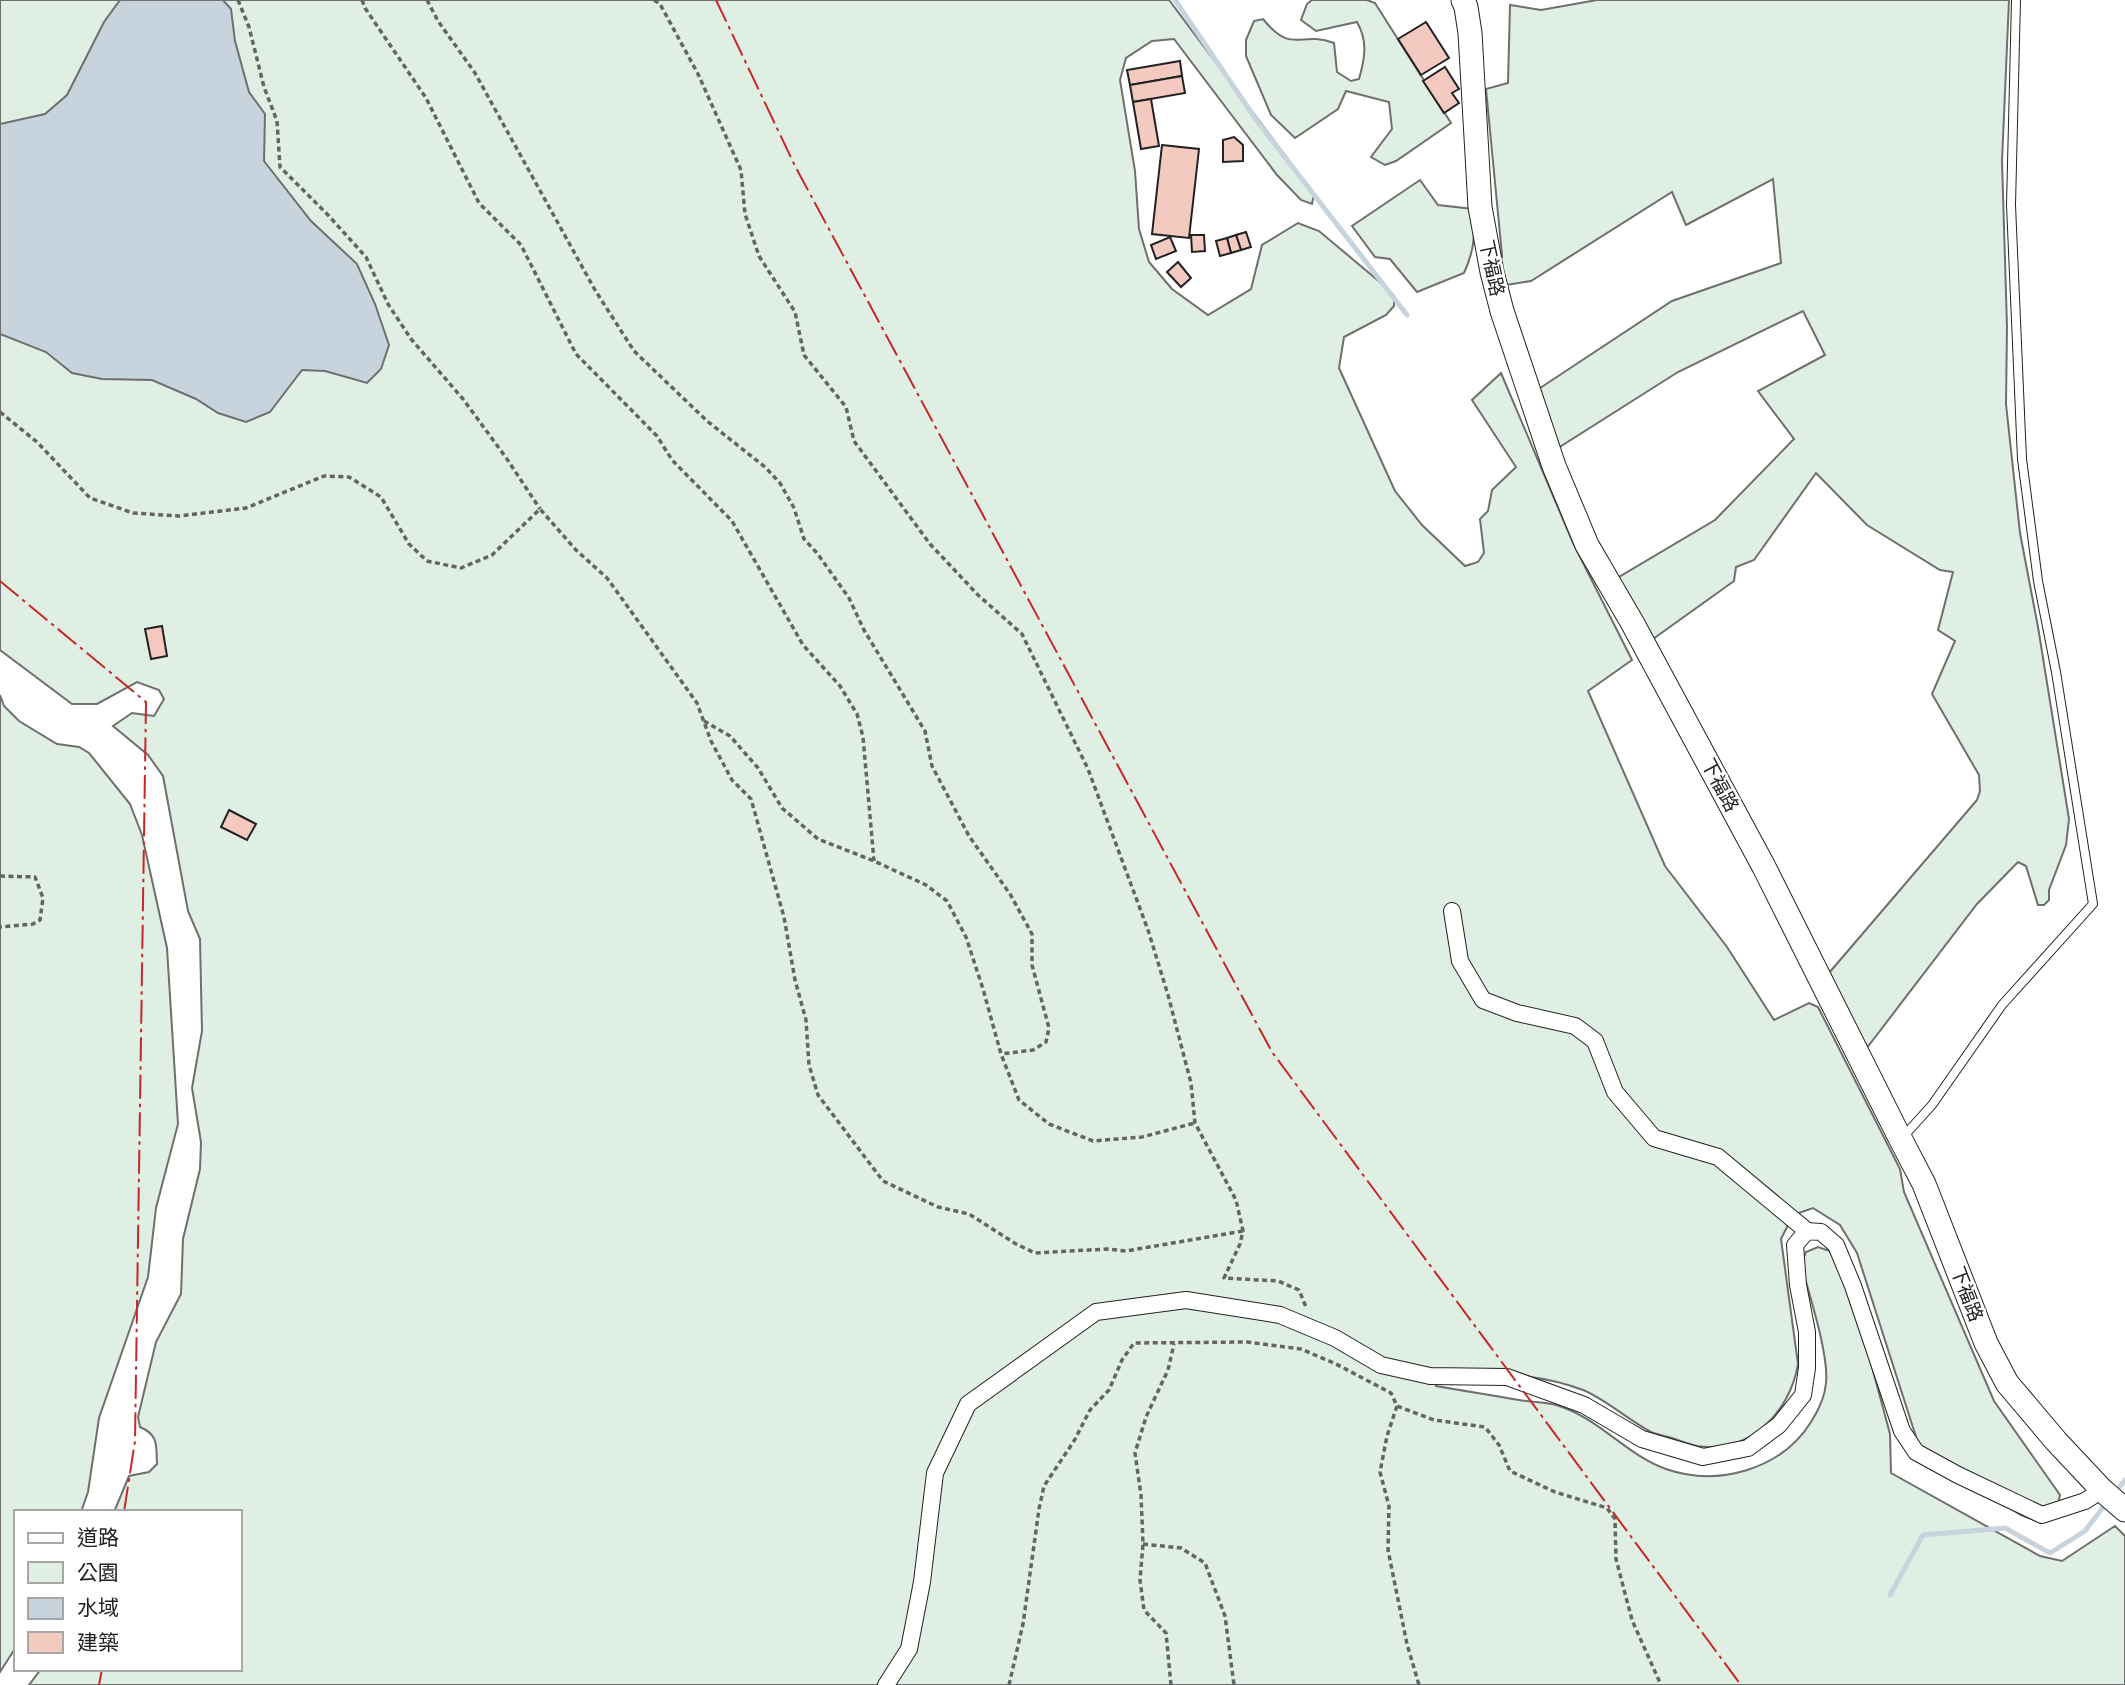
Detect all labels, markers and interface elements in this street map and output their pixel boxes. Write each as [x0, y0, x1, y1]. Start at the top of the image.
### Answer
street label: 下福路 [1475, 238, 1509, 298]
street label: 下福路 [1696, 754, 1744, 816]
street label: 下福路 [1946, 1263, 1988, 1325]
legend [14, 1510, 242, 1671]
text: 道路 [77, 1525, 119, 1550]
text: 公園 [77, 1560, 119, 1585]
text: 水域 [77, 1595, 119, 1620]
text: 建築 [77, 1630, 119, 1655]

